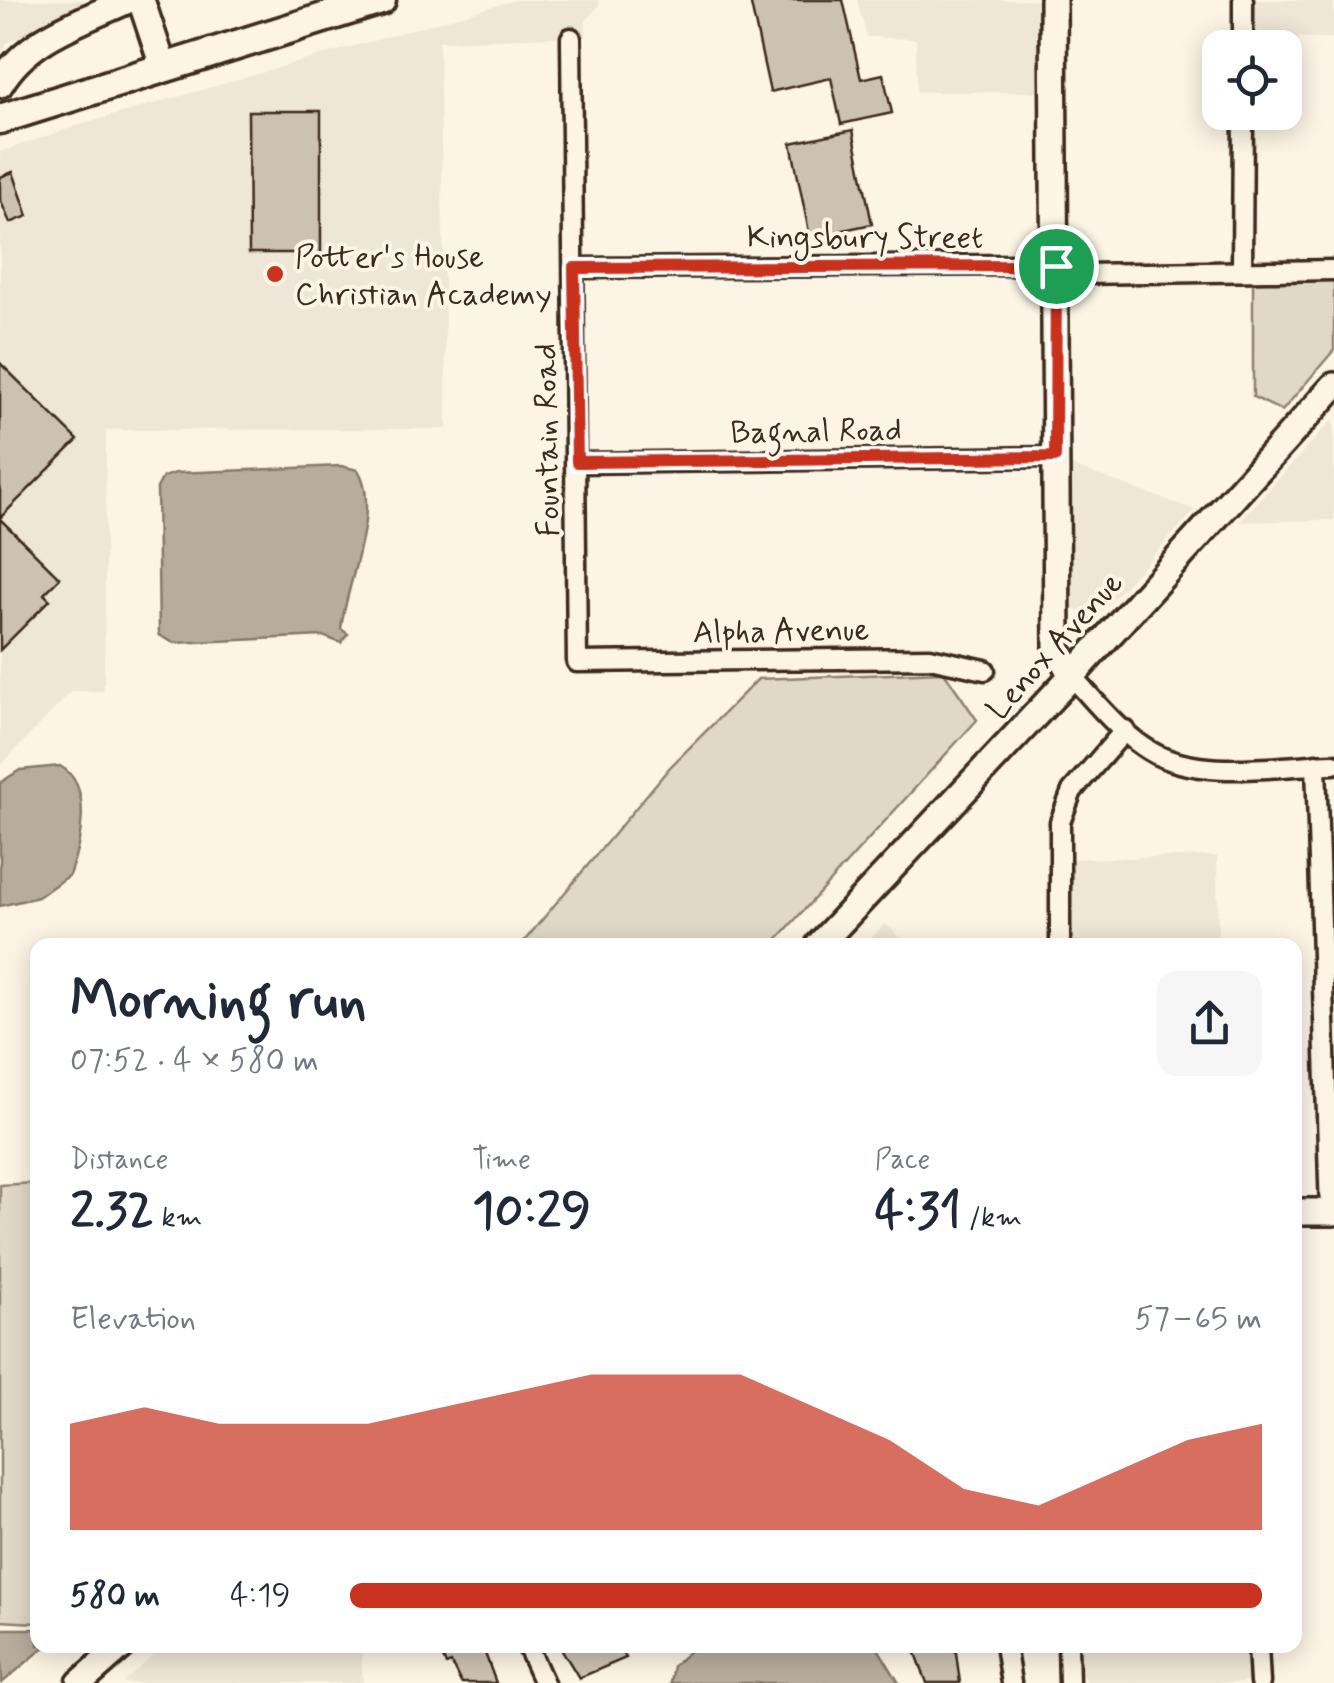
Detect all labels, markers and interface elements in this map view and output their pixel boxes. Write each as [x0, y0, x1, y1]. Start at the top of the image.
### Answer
map controls [1202, 30, 1302, 130]
button: locate [1202, 30, 1302, 130]
street label: Kingsbury Street [747, 217, 983, 261]
pin [1014, 224, 1099, 309]
place label: Potter's House Christian Academy [295, 237, 552, 316]
icon: arrive [1029, 239, 1084, 294]
marker: Potter's House Christian Academy [264, 263, 286, 285]
street label: Fountain Road [525, 343, 571, 537]
street label: Bagnal Road [730, 410, 902, 457]
street label: Lenox Avenue [978, 563, 1133, 729]
street label: Alpha Avenue [692, 609, 870, 655]
text: Morning run [70, 966, 367, 1038]
button: share [1157, 971, 1262, 1076]
text: 07:52 · 4 × 580 m [70, 1040, 319, 1082]
text: Distance [70, 1142, 168, 1179]
text: Time [472, 1142, 531, 1179]
text: Pace [875, 1142, 930, 1179]
text: 2.32 [70, 1179, 154, 1245]
text: 10:29 [472, 1179, 591, 1245]
text: 4:31 [875, 1179, 961, 1245]
text: km [154, 1200, 202, 1237]
text: /km [961, 1200, 1022, 1237]
text: Elevation [70, 1298, 196, 1340]
text: 57–65 m [1135, 1298, 1262, 1340]
text: 580 m [70, 1575, 160, 1617]
text: 4:19 [230, 1575, 291, 1617]

